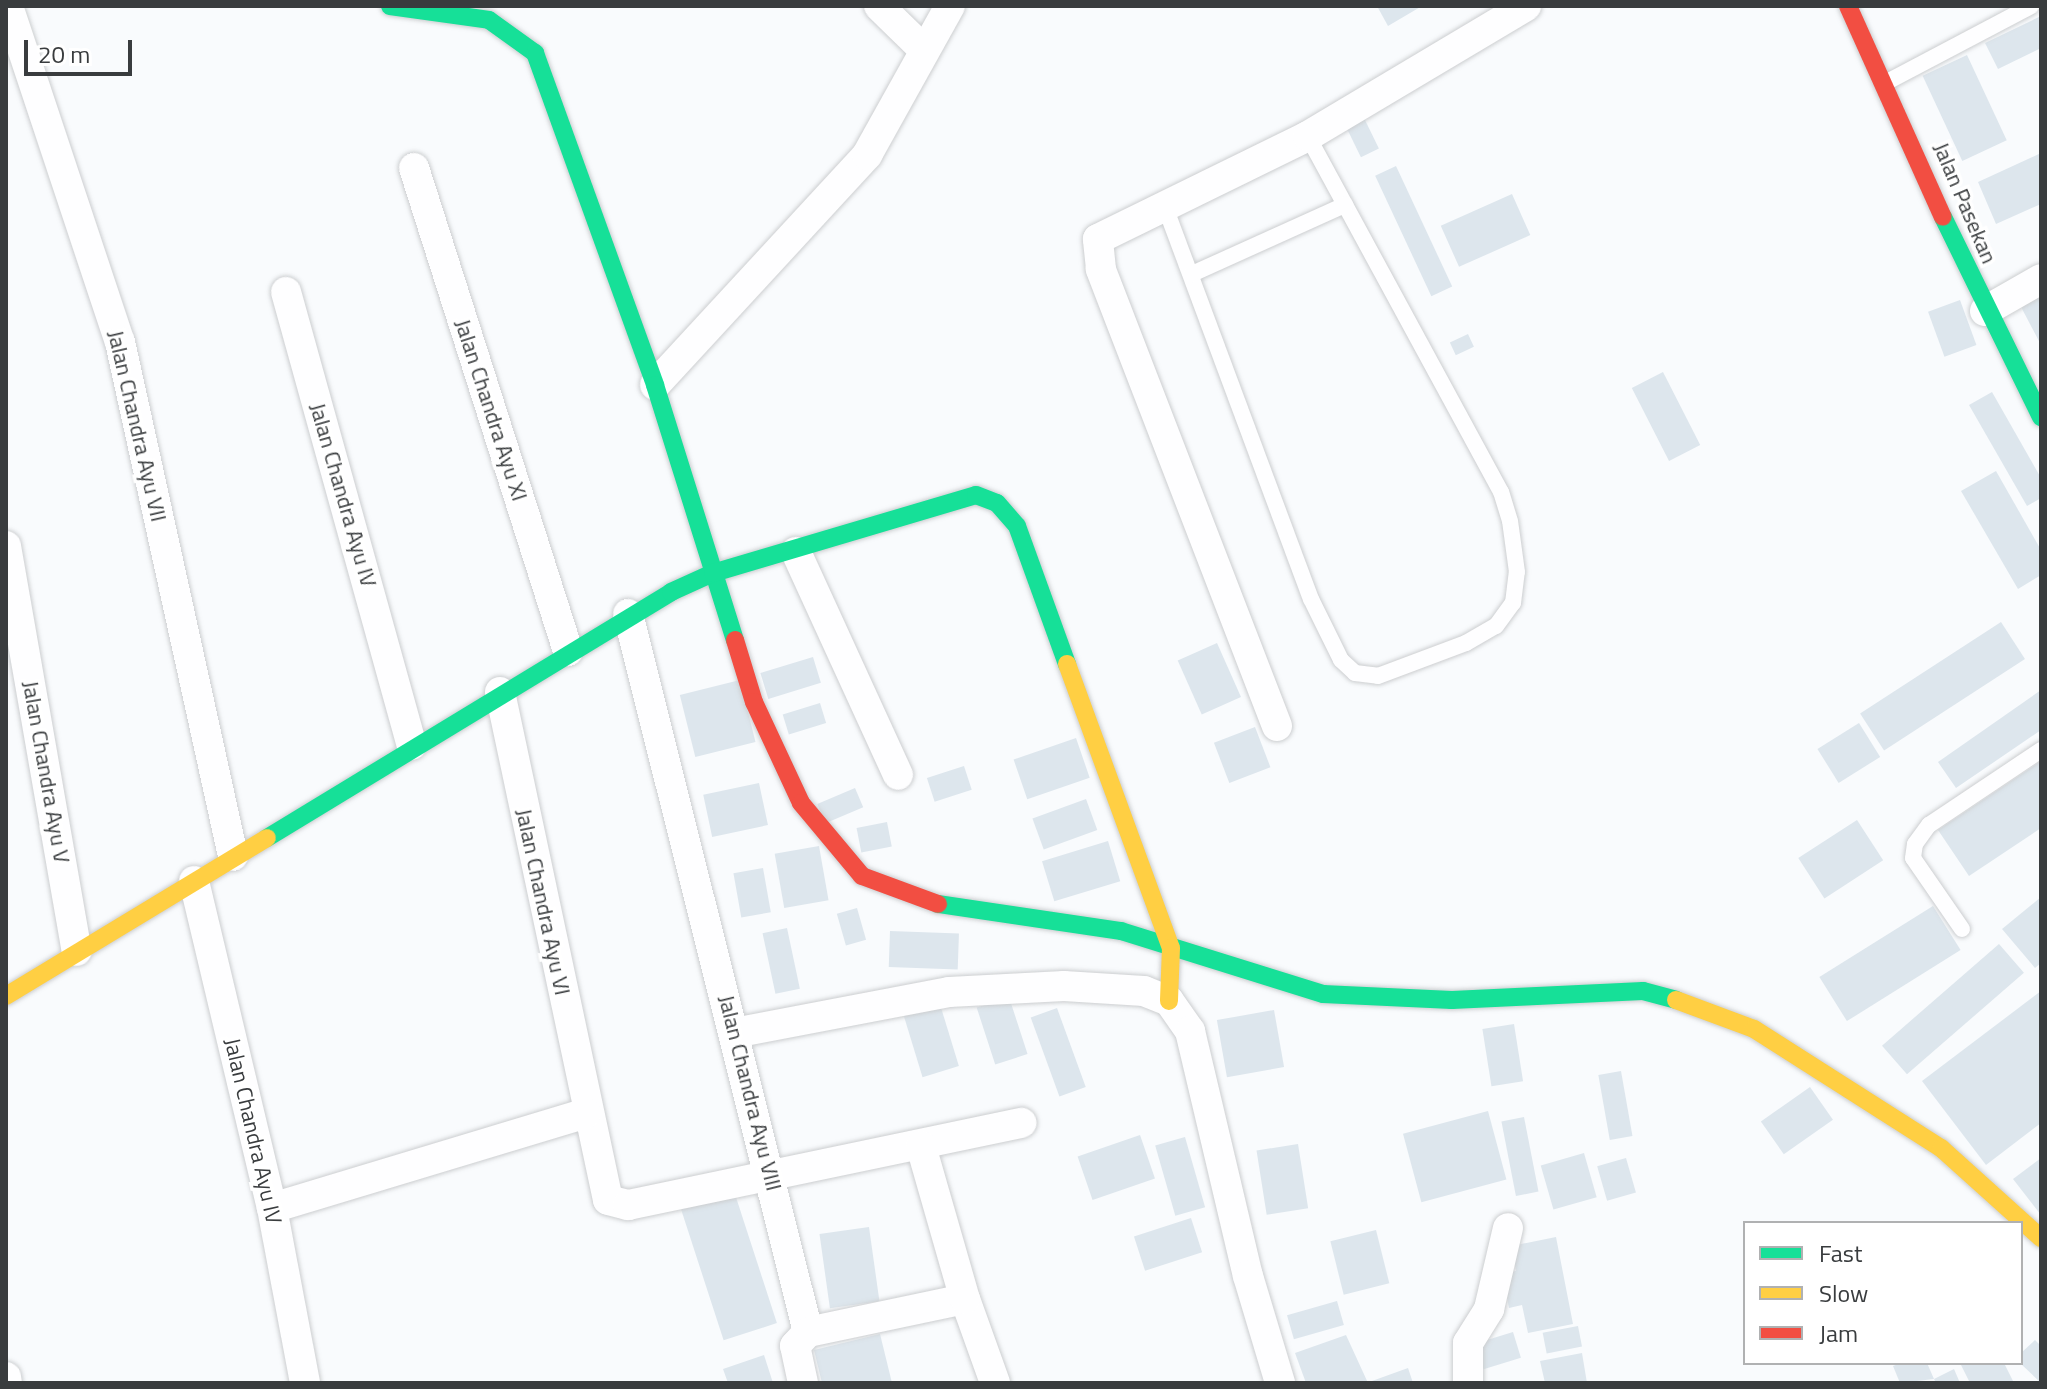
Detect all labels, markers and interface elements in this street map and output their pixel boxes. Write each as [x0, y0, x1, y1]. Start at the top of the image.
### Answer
scale bar [28, 24, 136, 74]
text: 20 m [38, 36, 90, 72]
street label: Jalan Pasekan [1928, 139, 2002, 267]
street label: Jalan Chandra Ayu XI [449, 316, 533, 504]
street label: Jalan Chandra Ayu VII [102, 328, 172, 524]
street label: Jalan Chandra Ayu IV [304, 400, 382, 590]
street label: Jalan Chandra Ayu V [17, 679, 75, 865]
street label: Jalan Chandra Ayu VI [510, 806, 576, 998]
street label: Jalan Chandra Ayu VIII [713, 992, 787, 1194]
street label: Jalan Chandra Ayu IV [219, 1035, 287, 1227]
legend [1743, 1221, 2023, 1365]
text: Fast [1819, 1235, 1862, 1271]
text: Slow [1819, 1275, 1868, 1311]
text: Jam [1819, 1315, 1858, 1351]

